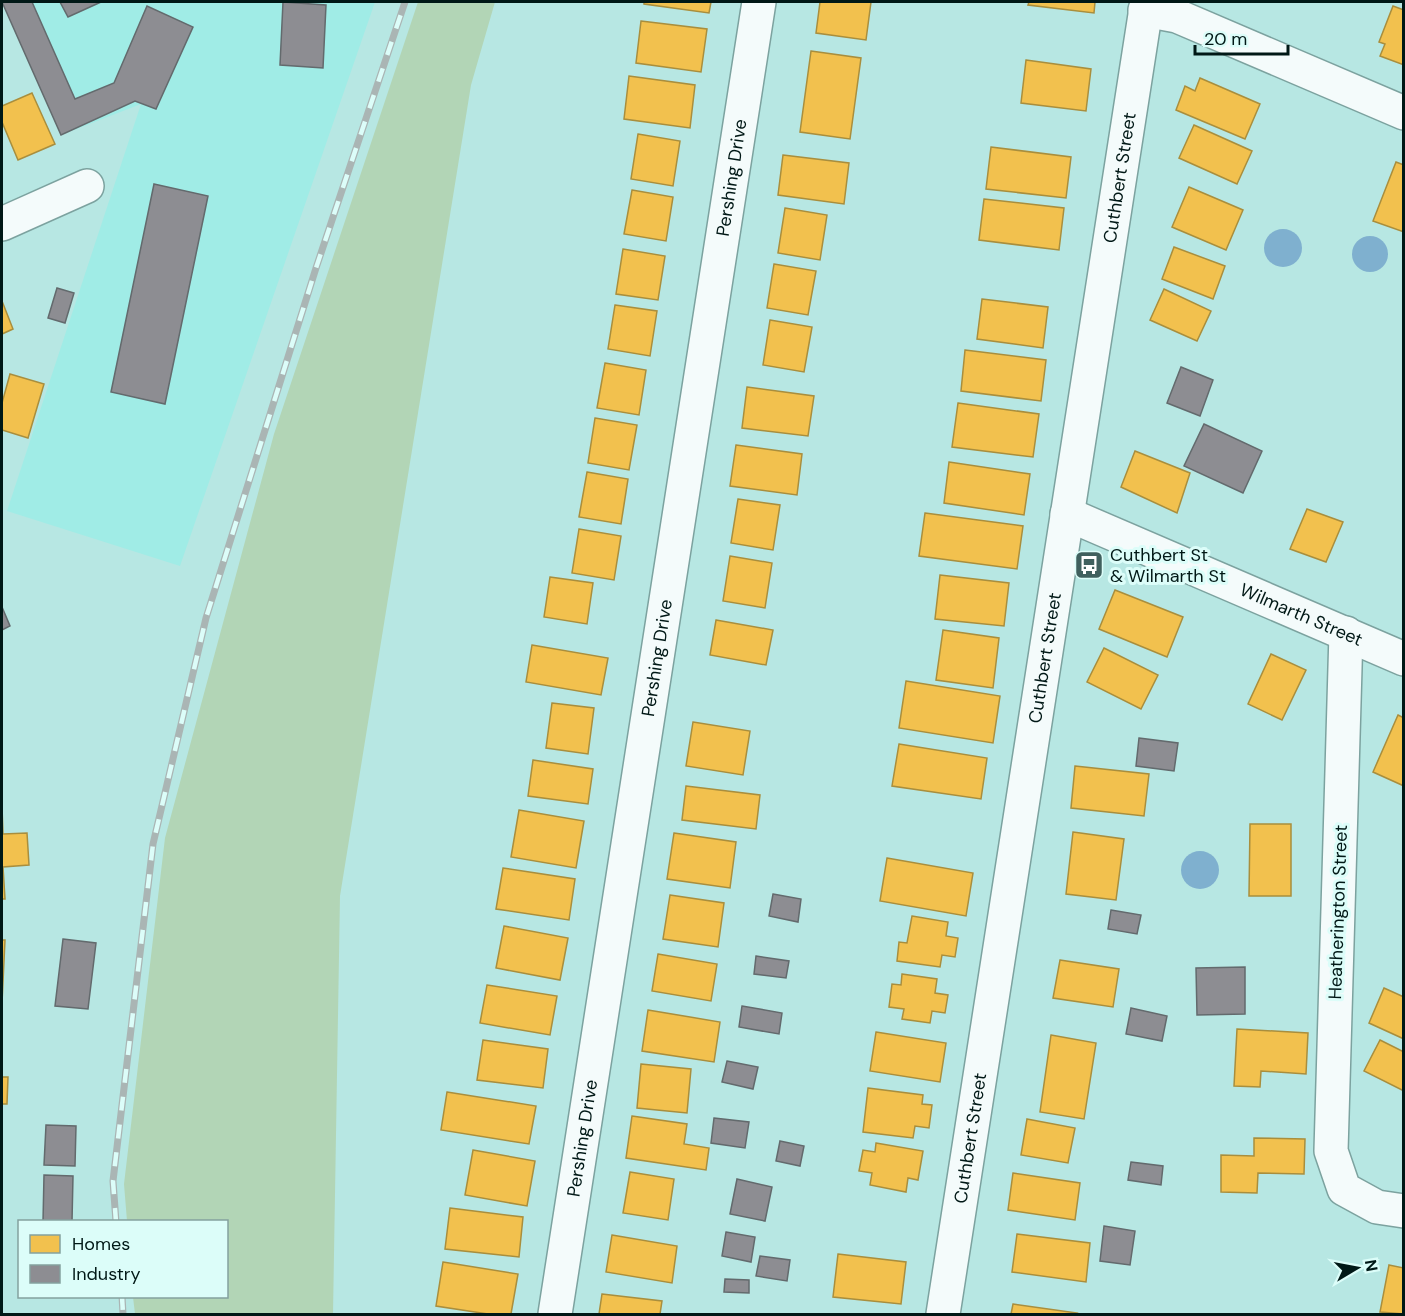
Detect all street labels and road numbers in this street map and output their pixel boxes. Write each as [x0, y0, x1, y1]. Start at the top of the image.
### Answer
street label: Cuthbert Street [1098, 111, 1142, 245]
street label: Pershing Drive [711, 117, 753, 238]
street label: Wilmarth Street [1236, 578, 1366, 652]
street label: Cuthbert Street [1023, 591, 1067, 725]
street label: Pershing Drive [636, 598, 678, 718]
street label: Heatherington Street [1323, 824, 1353, 1000]
street label: Cuthbert Street [948, 1071, 992, 1205]
street label: Pershing Drive [561, 1078, 603, 1198]

